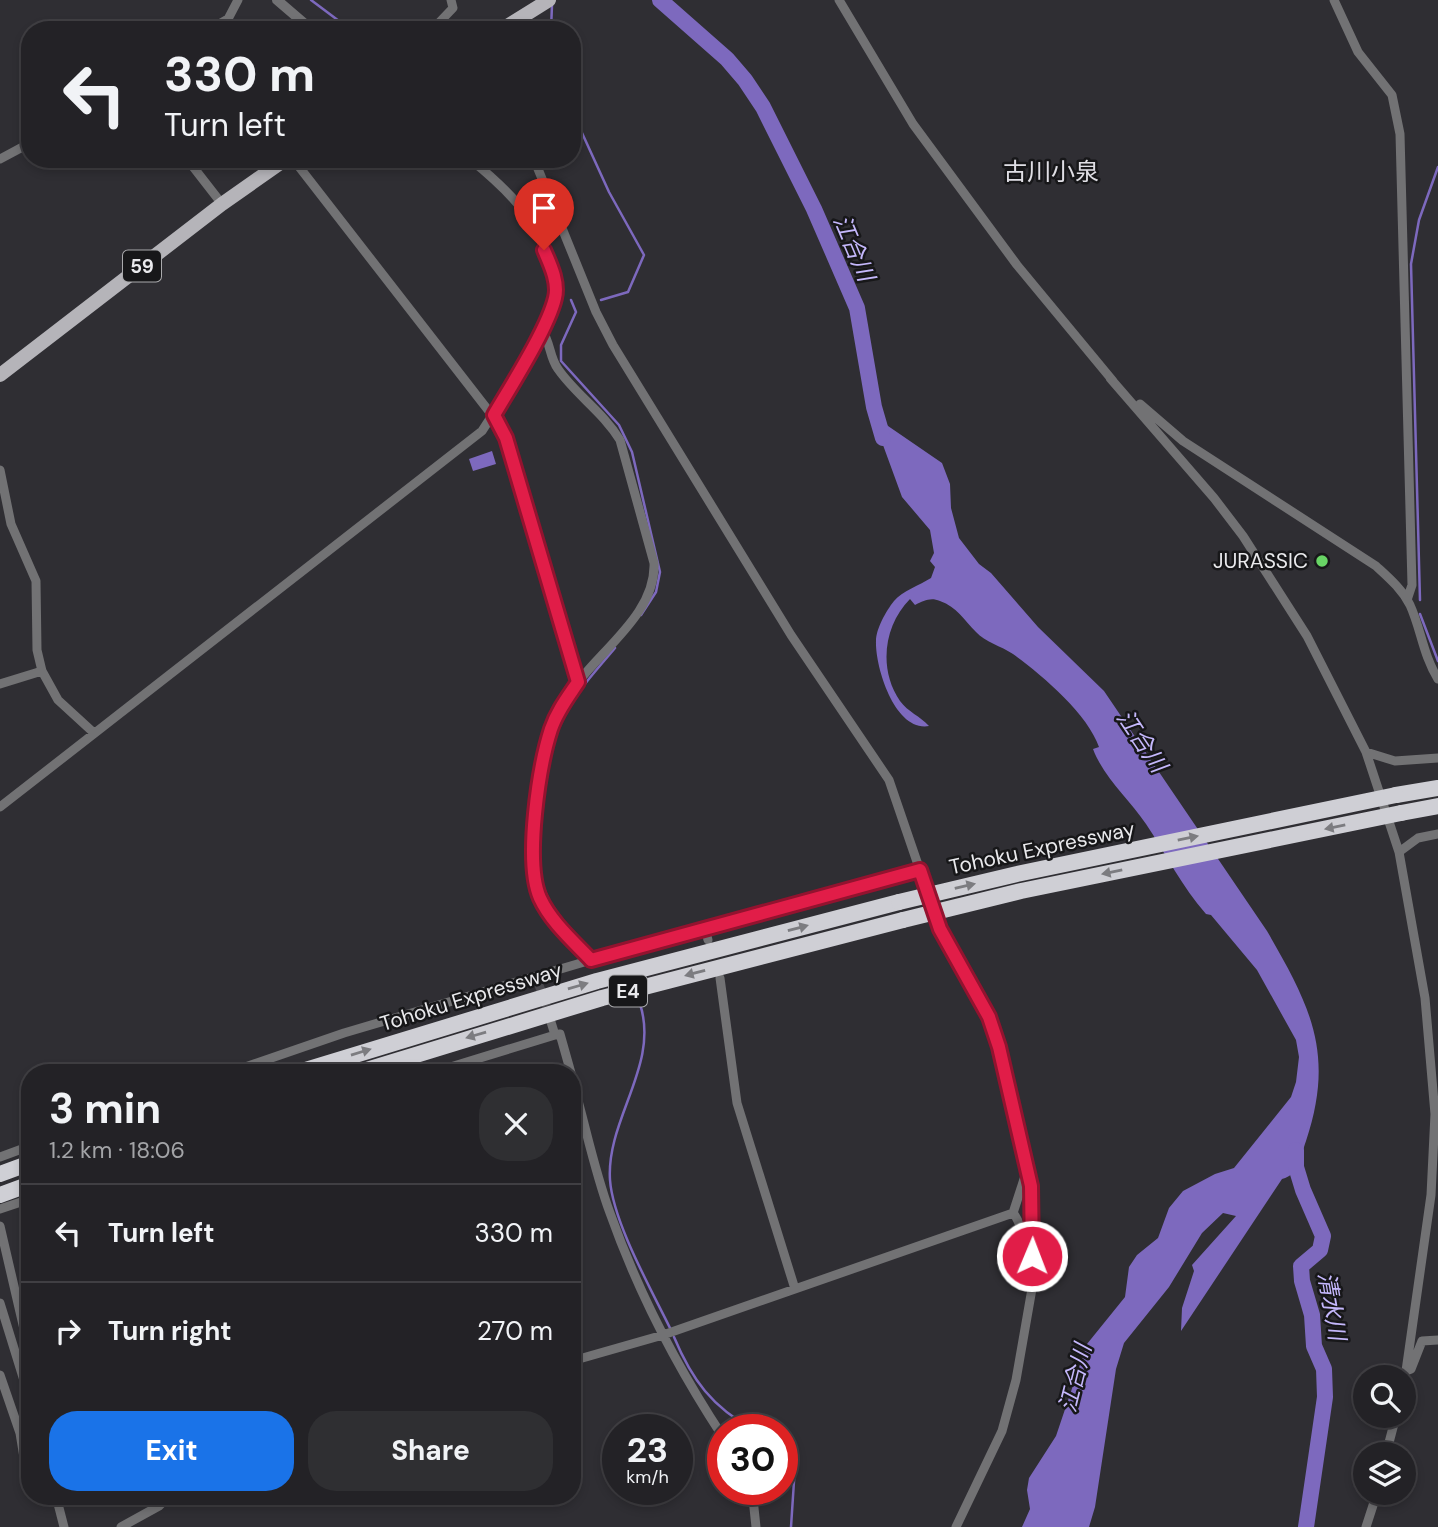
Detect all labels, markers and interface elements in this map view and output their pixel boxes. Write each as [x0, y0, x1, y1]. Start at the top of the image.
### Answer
text: 330 m [164, 42, 315, 106]
icon: left [49, 49, 140, 140]
text: Turn left [164, 104, 286, 146]
district label: 古川小泉 [1003, 156, 1099, 187]
pin [514, 178, 574, 250]
icon: arrive [525, 189, 563, 227]
water label: 江合川 [827, 210, 882, 288]
road number: 59 [123, 250, 161, 282]
place label: JURASSIC [1213, 547, 1308, 575]
marker: JURASSIC [1314, 553, 1330, 569]
water label: 江合川 [1110, 704, 1175, 780]
street label: Tohoku Expressway [947, 815, 1138, 881]
one-way arrow [1324, 822, 1346, 833]
one-way arrow [1177, 833, 1199, 844]
one-way arrow [1101, 867, 1123, 878]
one-way arrow [955, 880, 977, 891]
one-way arrow [787, 922, 809, 933]
street label: Tohoku Expressway [377, 956, 566, 1038]
one-way arrow [684, 968, 706, 979]
road number: E4 [609, 976, 647, 1007]
one-way arrow [568, 981, 589, 991]
one-way arrow [465, 1031, 486, 1041]
one-way arrow [350, 1046, 371, 1057]
text: 3 min [49, 1081, 161, 1136]
button: close [479, 1087, 553, 1161]
text: 1.2 km · 18:06 [49, 1135, 185, 1165]
icon: left [49, 1214, 87, 1252]
text: Turn left [108, 1216, 215, 1250]
text: 330 m [474, 1216, 553, 1250]
position arrow [995, 1219, 1069, 1293]
water label: 清水川 [1311, 1269, 1353, 1346]
icon: right [49, 1312, 87, 1350]
text: Turn right [108, 1314, 232, 1348]
text: 270 m [477, 1314, 553, 1348]
water label: 江合川 [1052, 1338, 1099, 1415]
map controls [1353, 1365, 1416, 1505]
button: search [1353, 1365, 1416, 1428]
button: Exit [49, 1411, 294, 1491]
button: Share [308, 1411, 553, 1491]
speed limit sign: 30 [707, 1414, 798, 1505]
text: 23 [627, 1427, 668, 1473]
button: layers [1353, 1442, 1416, 1505]
text: km/h [626, 1465, 669, 1489]

